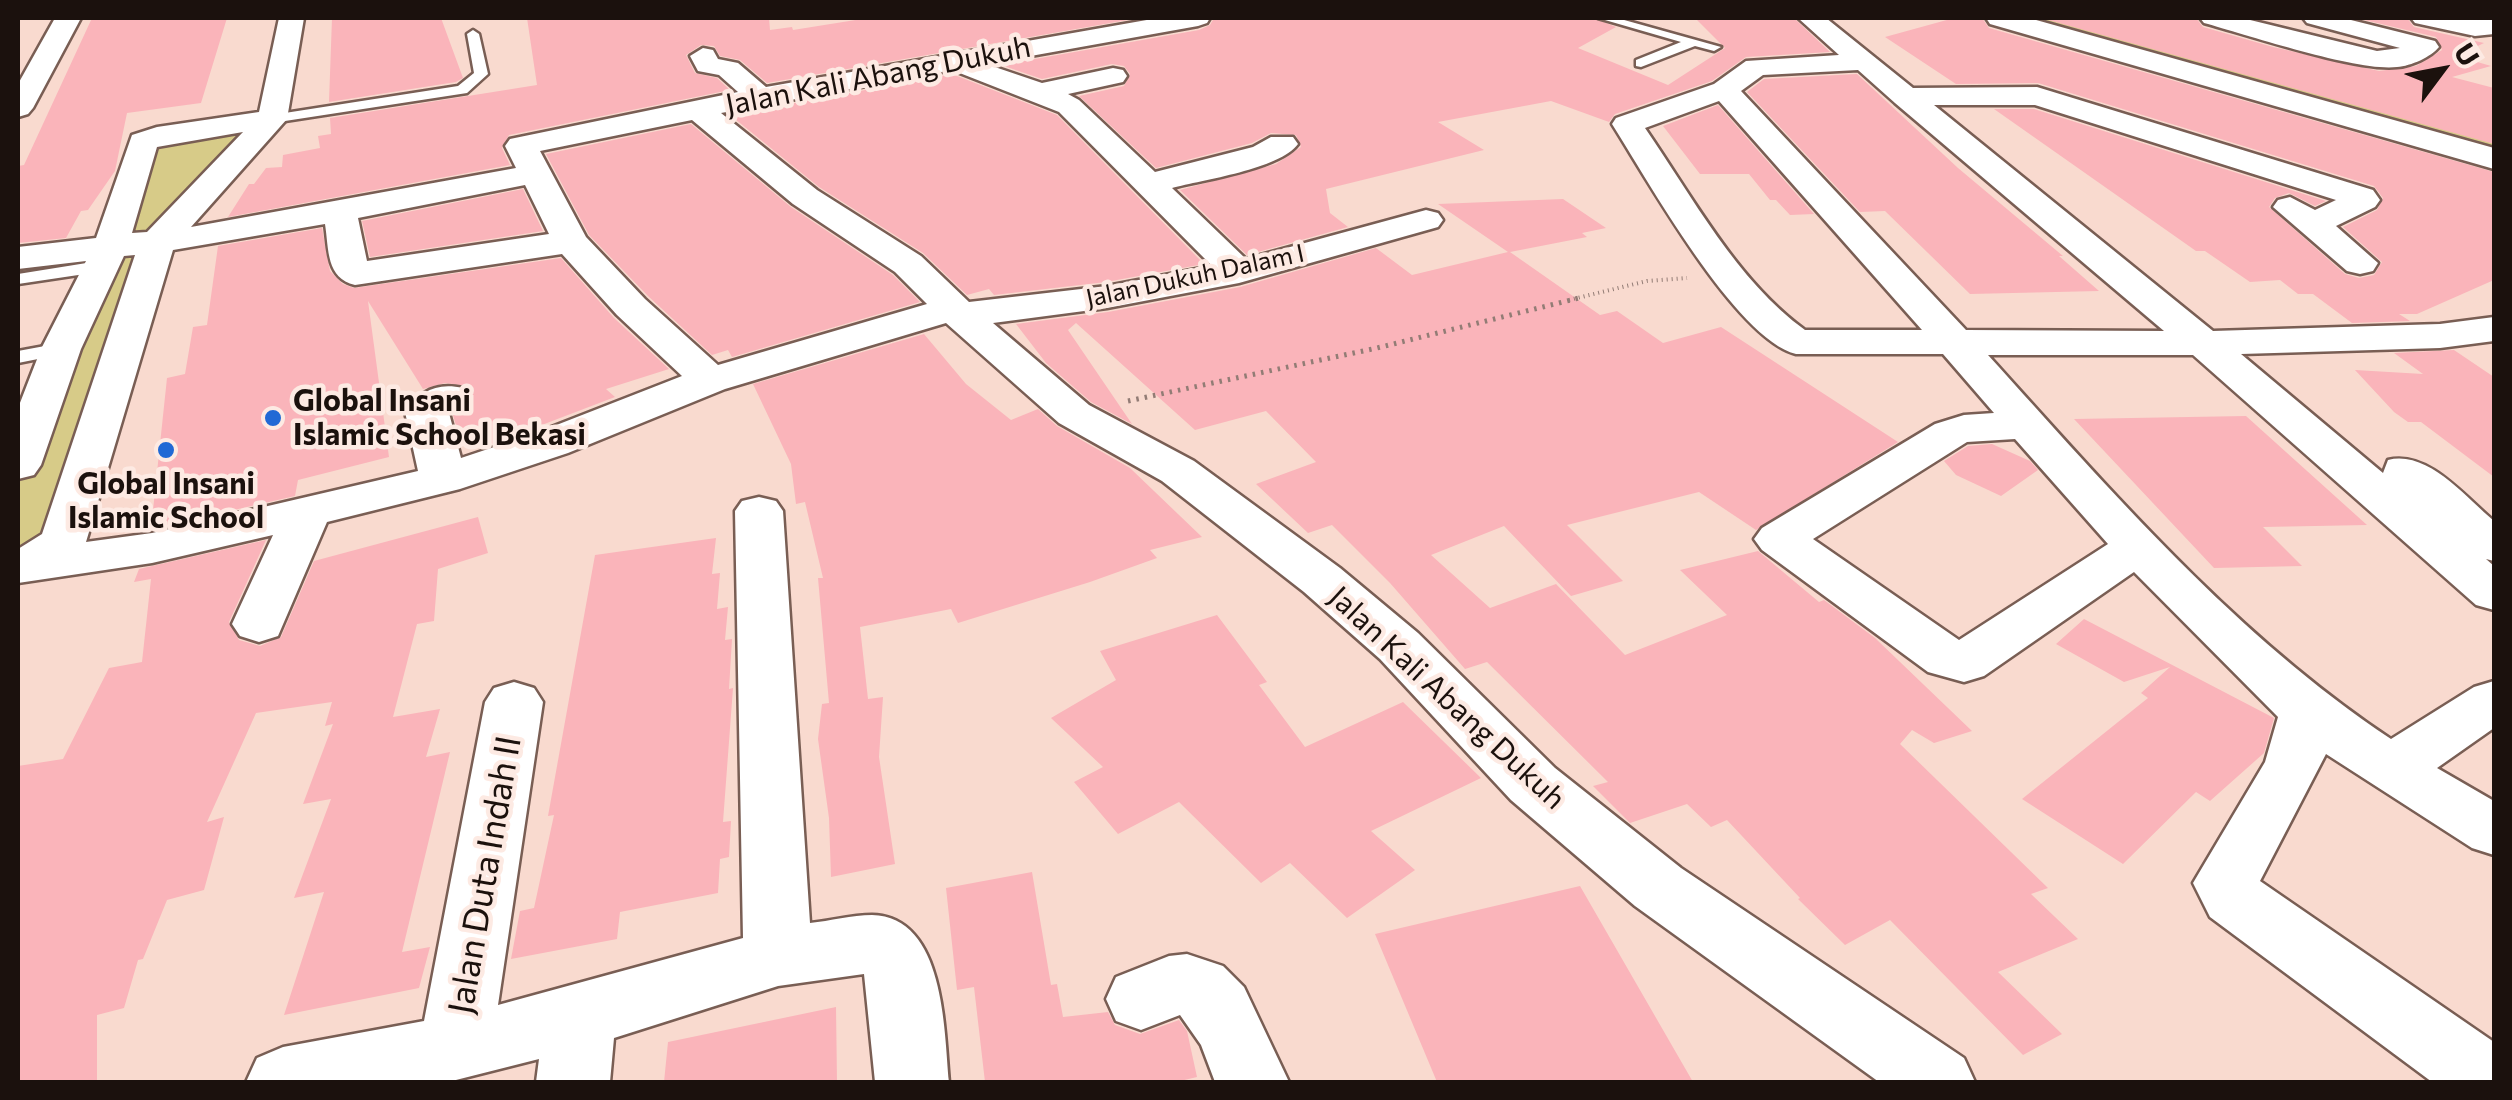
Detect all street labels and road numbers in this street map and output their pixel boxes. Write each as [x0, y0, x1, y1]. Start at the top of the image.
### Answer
street label: Jalan Kali Abang Dukuh [722, 29, 1034, 123]
street label: Jalan Dukuh Dalam I [1083, 238, 1307, 314]
street label: Jalan Kali Abang Dukuh [1321, 579, 1573, 817]
street label: Jalan Duta Indah II [440, 733, 530, 1017]

